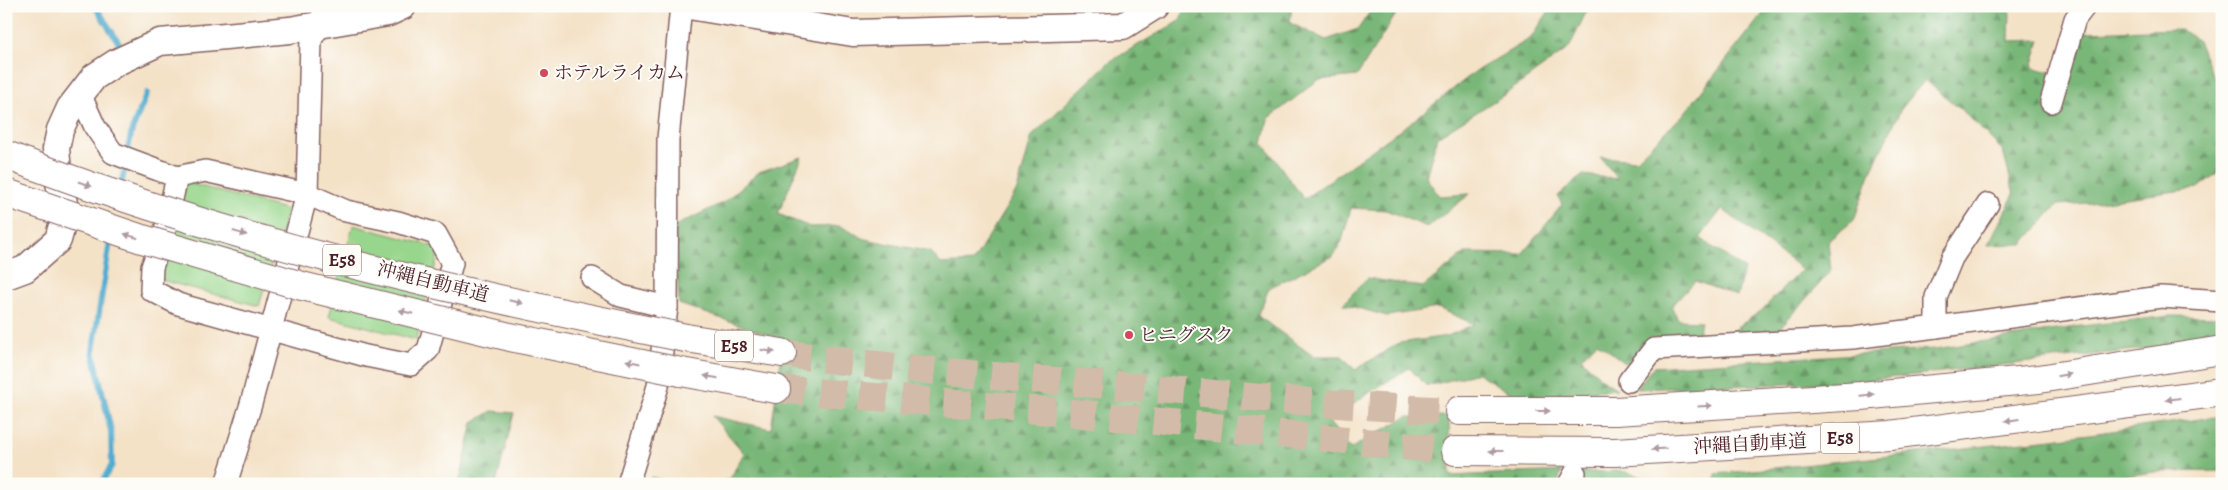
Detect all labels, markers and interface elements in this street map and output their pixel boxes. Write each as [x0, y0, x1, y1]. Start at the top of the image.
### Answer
place label: ホテルライカム [554, 60, 685, 86]
marker: ホテルライカム [538, 67, 550, 79]
one-way arrow [78, 180, 93, 188]
one-way arrow [232, 229, 247, 237]
one-way arrow [124, 232, 139, 239]
road number: E58 [323, 244, 361, 276]
street label: 沖縄自動車道 [375, 256, 491, 308]
one-way arrow [509, 298, 524, 306]
one-way arrow [398, 308, 413, 316]
place label: ヒニグスク [1139, 322, 1234, 348]
marker: ヒニグスク [1123, 329, 1135, 341]
road number: E58 [715, 331, 753, 362]
one-way arrow [761, 347, 777, 355]
one-way arrow [625, 358, 640, 366]
one-way arrow [2056, 371, 2072, 379]
one-way arrow [703, 373, 719, 381]
one-way arrow [1860, 391, 1876, 399]
one-way arrow [2165, 395, 2181, 403]
one-way arrow [1697, 401, 1713, 409]
one-way arrow [1535, 407, 1551, 415]
one-way arrow [2004, 416, 2020, 424]
road number: E58 [1821, 422, 1859, 453]
street label: 沖縄自動車道 [1692, 428, 1808, 460]
one-way arrow [1650, 446, 1666, 454]
one-way arrow [1488, 447, 1504, 455]

